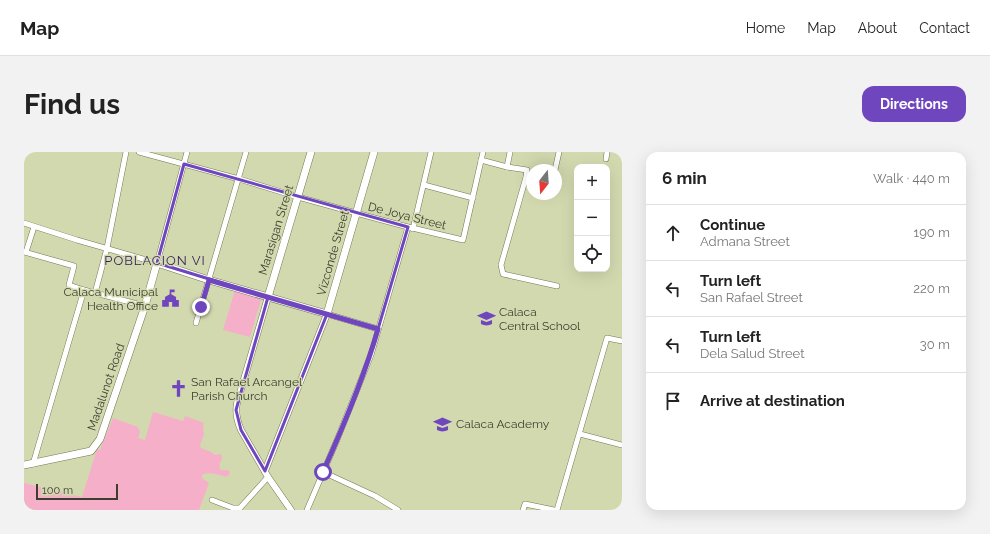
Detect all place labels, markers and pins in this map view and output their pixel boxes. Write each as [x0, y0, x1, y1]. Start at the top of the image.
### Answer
place label: Calaca Municipal Health Office [64, 285, 159, 313]
public building icon: Calaca Municipal Health Office [161, 289, 181, 309]
place label: Calaca Central School [499, 305, 581, 333]
school or university icon: Calaca Central School [476, 309, 496, 329]
place label: San Rafael Arcangel Parish Church [191, 375, 303, 403]
church icon: San Rafael Arcangel Parish Church [168, 379, 188, 399]
school or university icon: Calaca Academy [433, 414, 453, 434]
place label: Calaca Academy [456, 417, 550, 431]

